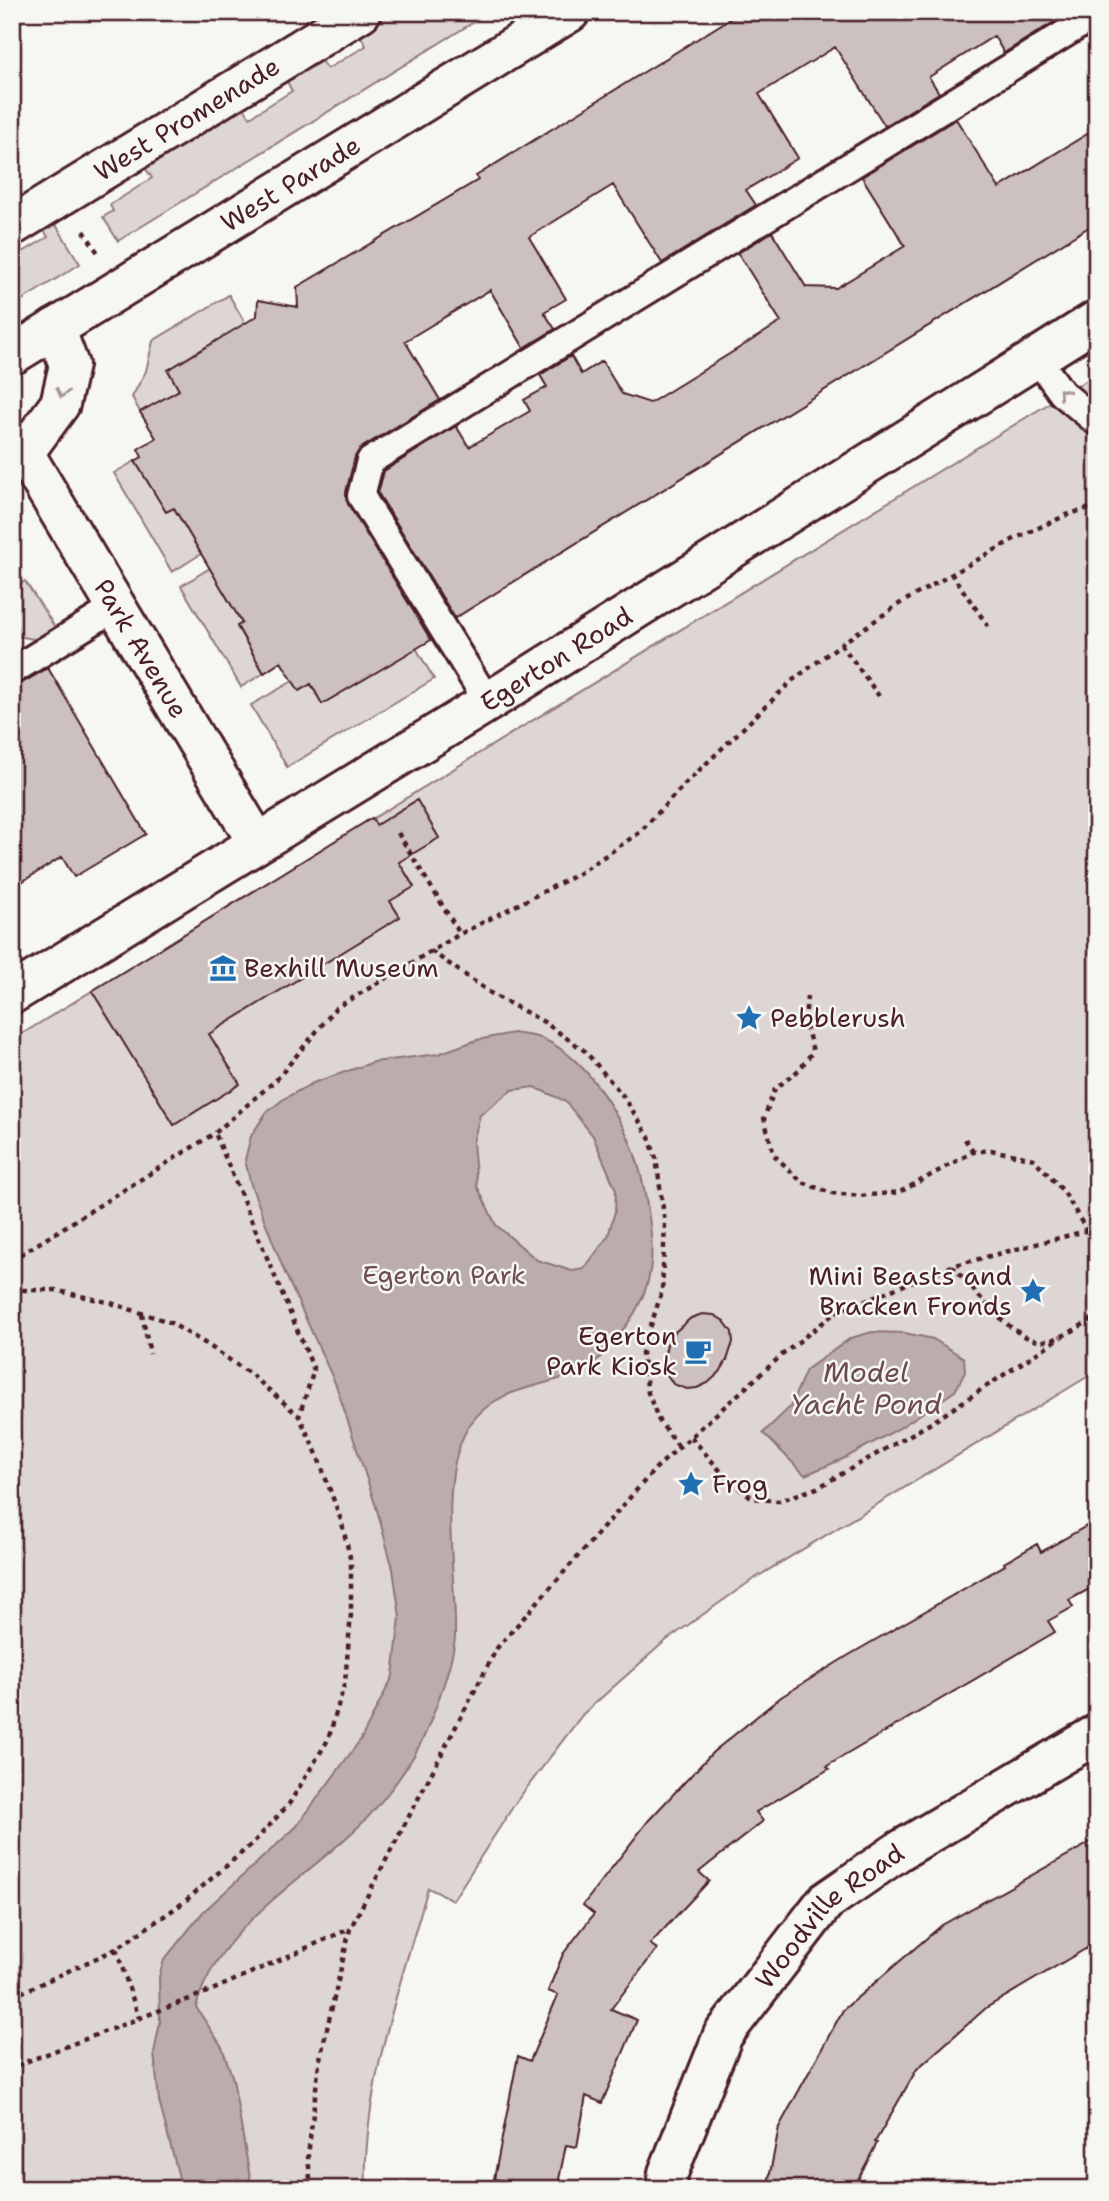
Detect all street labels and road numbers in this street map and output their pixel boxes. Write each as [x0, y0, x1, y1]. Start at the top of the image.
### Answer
street label: West Promenade [87, 48, 286, 189]
street label: West Parade [214, 127, 367, 240]
street label: Park Avenue [86, 572, 197, 724]
street label: Egerton Road [473, 598, 639, 720]
street label: Woodville Road [747, 1835, 911, 1995]

